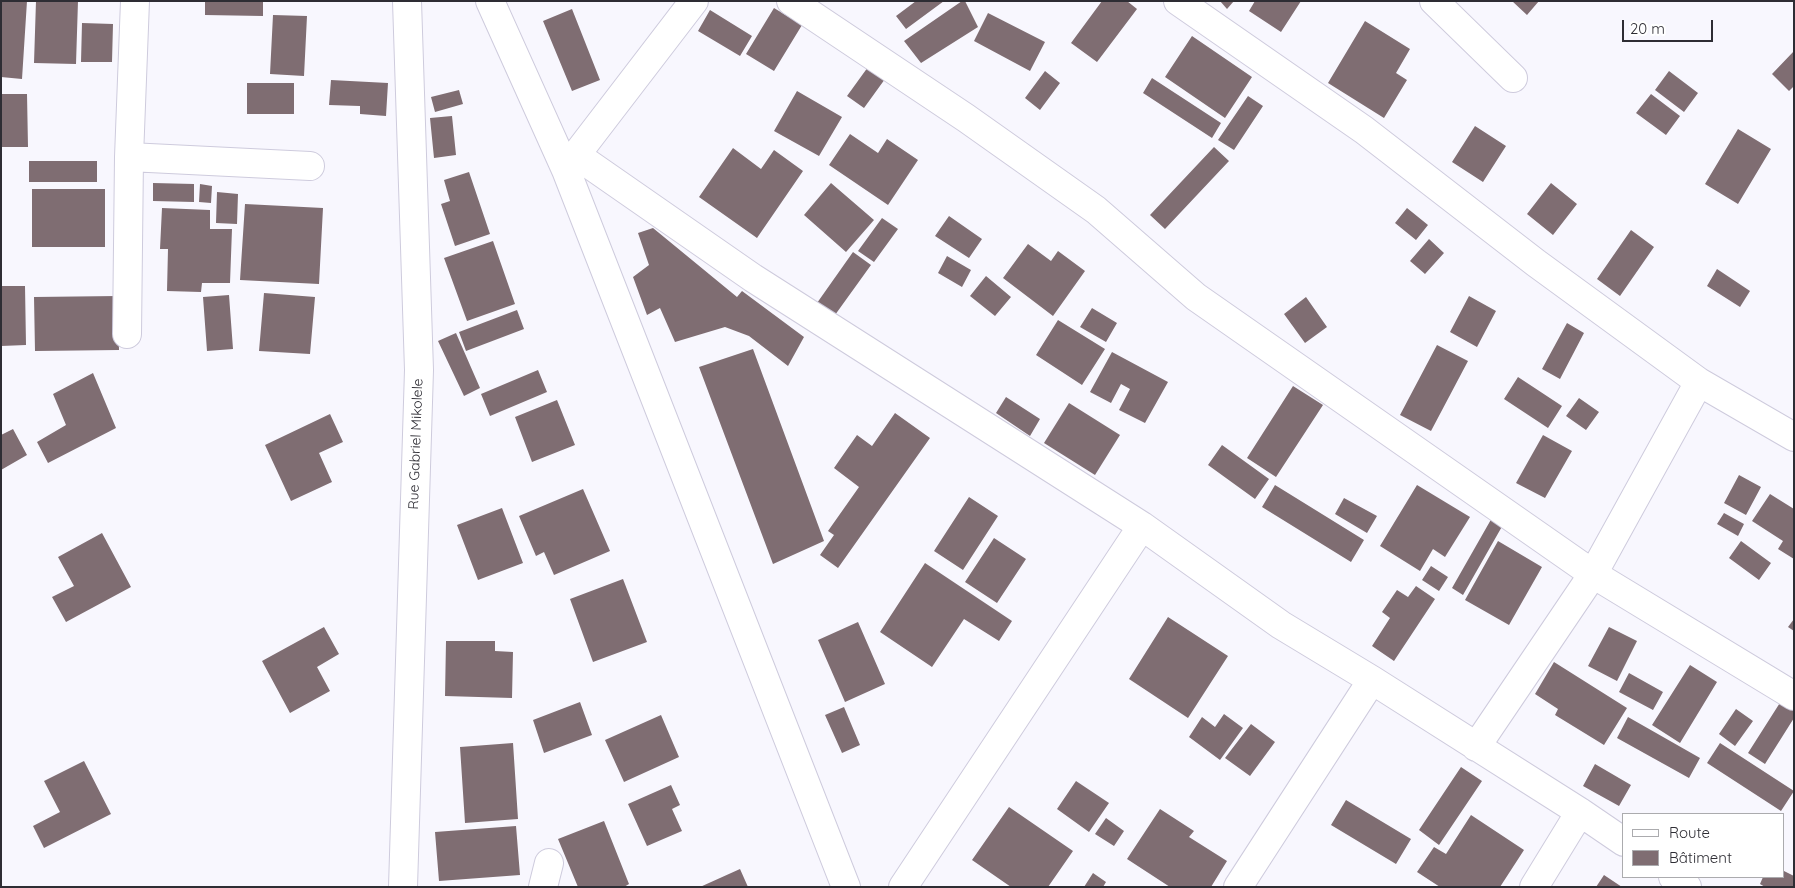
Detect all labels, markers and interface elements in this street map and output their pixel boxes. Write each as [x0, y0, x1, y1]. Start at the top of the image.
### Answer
scale bar [1625, 10, 1716, 42]
text: 20 m [1630, 19, 1665, 38]
street label: Rue Gabriel Mikolele [405, 378, 427, 510]
legend [1622, 813, 1785, 878]
text: Route [1669, 823, 1710, 842]
text: Bâtiment [1669, 848, 1732, 867]

